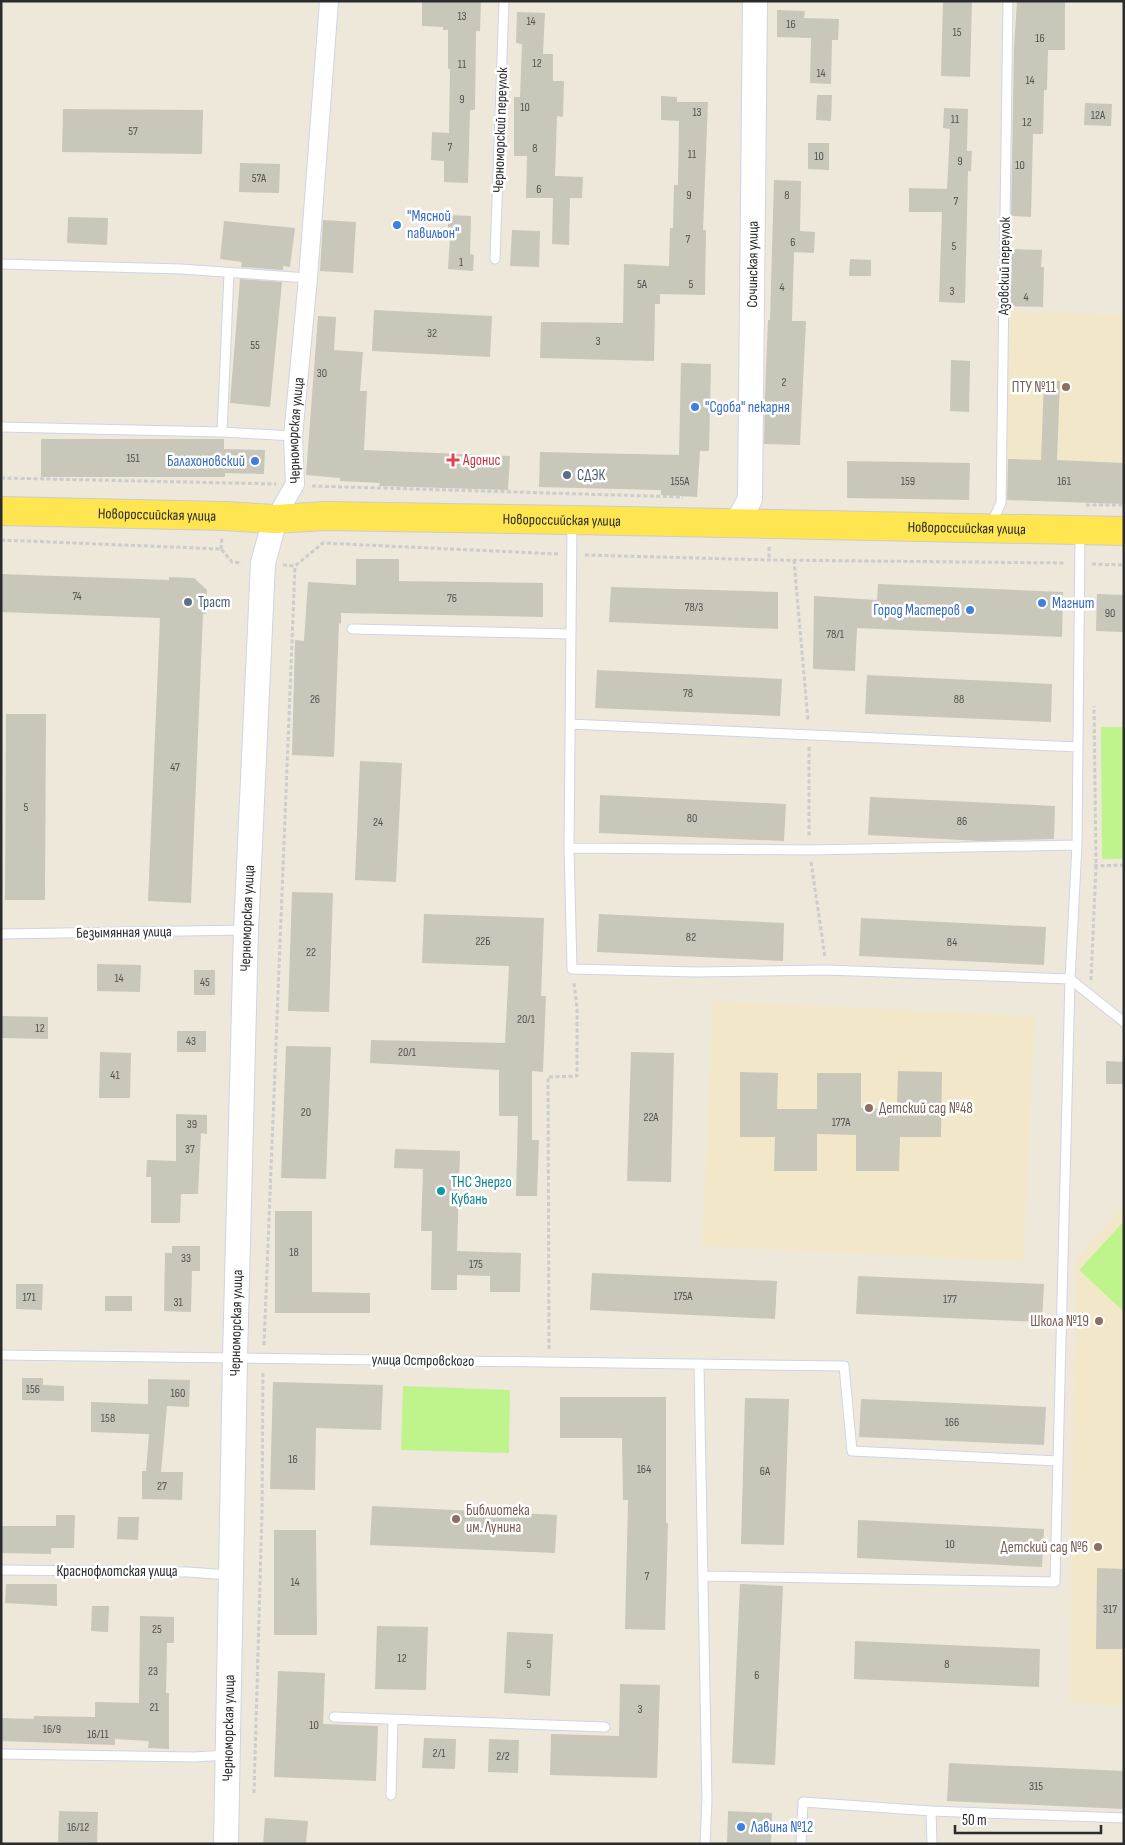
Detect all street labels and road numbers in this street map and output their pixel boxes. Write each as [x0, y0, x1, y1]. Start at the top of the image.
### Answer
street label: Черноморский переулок [489, 66, 512, 193]
street label: Азовский переулок [994, 216, 1015, 316]
street label: Сочинская улица [743, 221, 763, 308]
street label: Черноморская улица [284, 376, 309, 484]
street label: Новороссийская улица [98, 504, 217, 526]
street label: Новороссийская улица [502, 510, 621, 531]
street label: Новороссийская улица [907, 518, 1026, 539]
street label: Черноморская улица [236, 864, 259, 972]
street label: Безымянная улица [76, 922, 172, 943]
street label: Черноморская улица [226, 1269, 247, 1377]
street label: улица Островского [371, 1350, 475, 1371]
street label: Краснофлотская улица [56, 1562, 178, 1581]
street label: Черноморская улица [218, 1674, 239, 1782]

